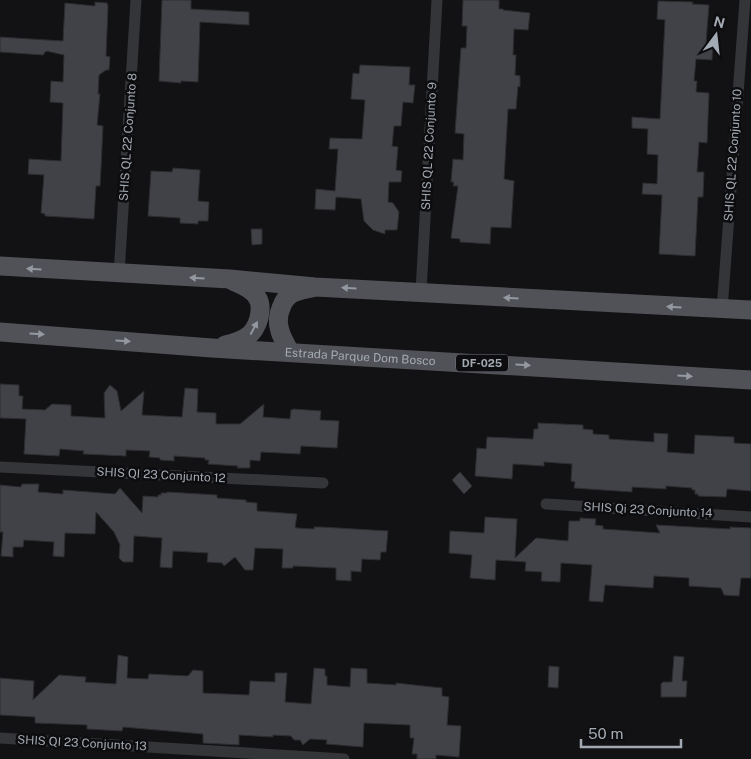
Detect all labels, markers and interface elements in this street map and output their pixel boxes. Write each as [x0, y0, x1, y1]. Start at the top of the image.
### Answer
north arrow [691, 10, 741, 60]
text: N [712, 13, 727, 32]
street label: SHIS QL 22 Conjunto 8 [117, 72, 139, 201]
street label: SHIS QL 22 Conjunto 9 [419, 82, 439, 210]
street label: SHIS QL 22 Conjunto 10 [721, 88, 745, 222]
one-way arrow [26, 264, 42, 272]
one-way arrow [188, 273, 204, 281]
one-way arrow [341, 284, 357, 292]
one-way arrow [503, 293, 519, 301]
one-way arrow [665, 303, 681, 311]
one-way arrow [250, 321, 258, 336]
one-way arrow [29, 331, 45, 339]
one-way arrow [115, 337, 131, 345]
street label: Estrada Parque Dom Bosco [284, 345, 436, 368]
road number: DF-025 [456, 354, 508, 372]
one-way arrow [515, 362, 531, 370]
one-way arrow [677, 372, 693, 380]
street label: SHIS QI 23 Conjunto 12 [96, 465, 226, 485]
street label: SHIS Qi 23 Conjunto 14 [583, 500, 713, 520]
scale bar [581, 716, 681, 748]
text: 50 m [588, 725, 623, 742]
street label: SHIS QI 23 Conjunto 13 [17, 733, 147, 753]

